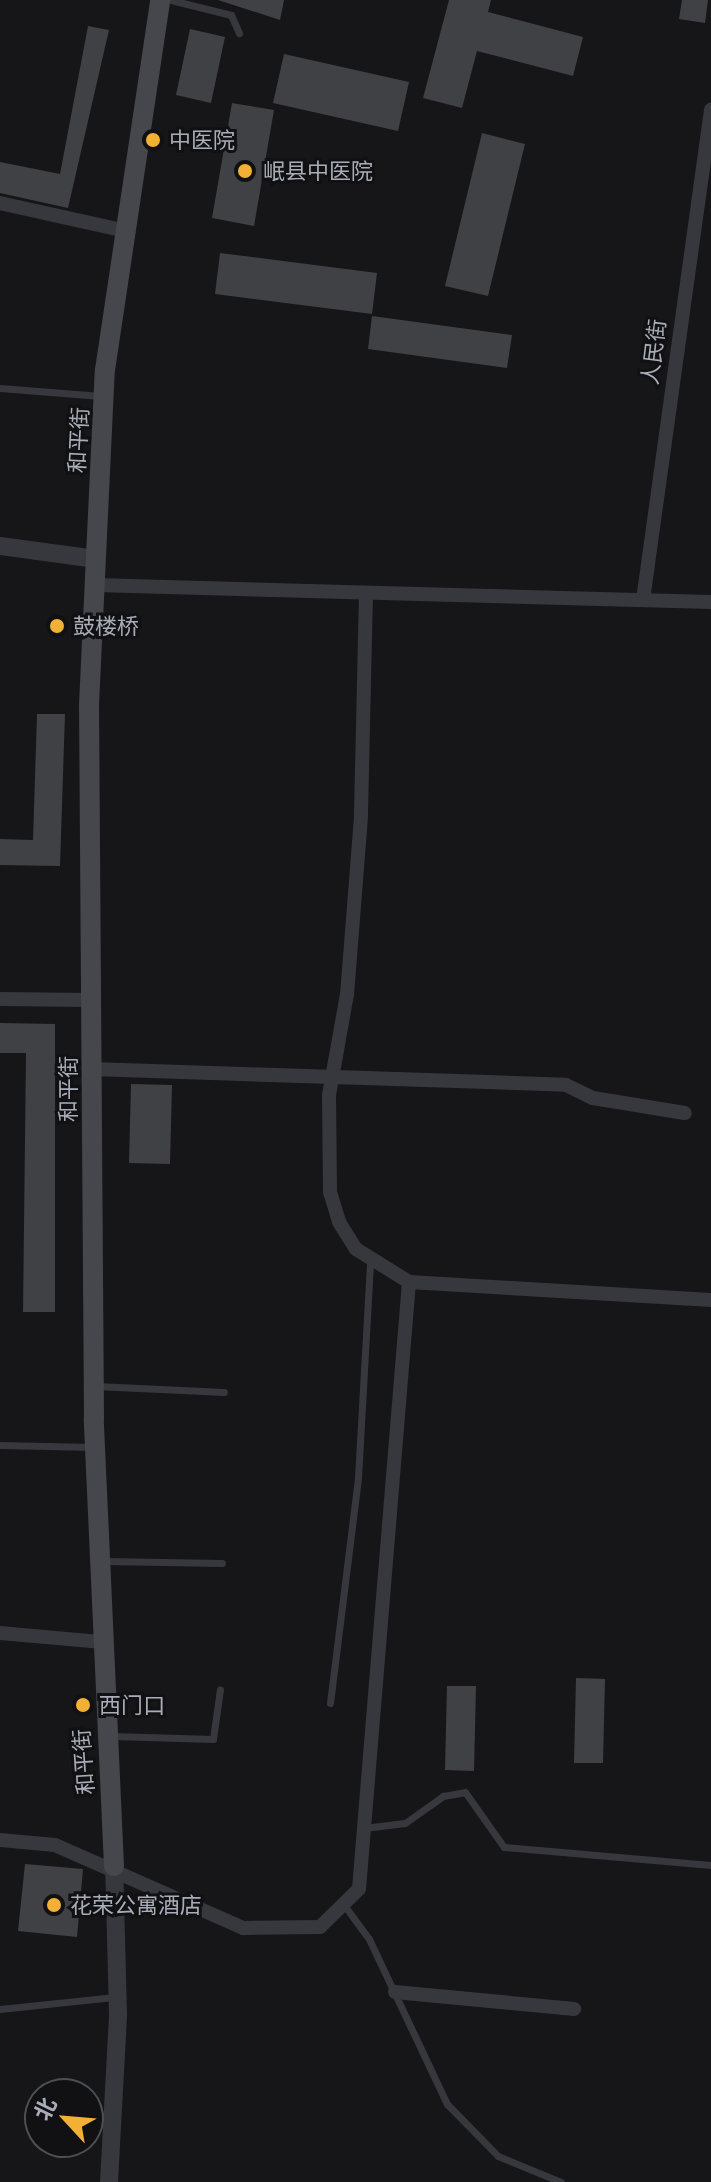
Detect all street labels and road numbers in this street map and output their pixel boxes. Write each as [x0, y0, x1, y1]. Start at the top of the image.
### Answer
street label: 人民街 [636, 318, 670, 386]
street label: 和平街 [63, 406, 93, 474]
street label: 和平街 [55, 1056, 81, 1122]
street label: 和平街 [68, 1728, 98, 1796]

